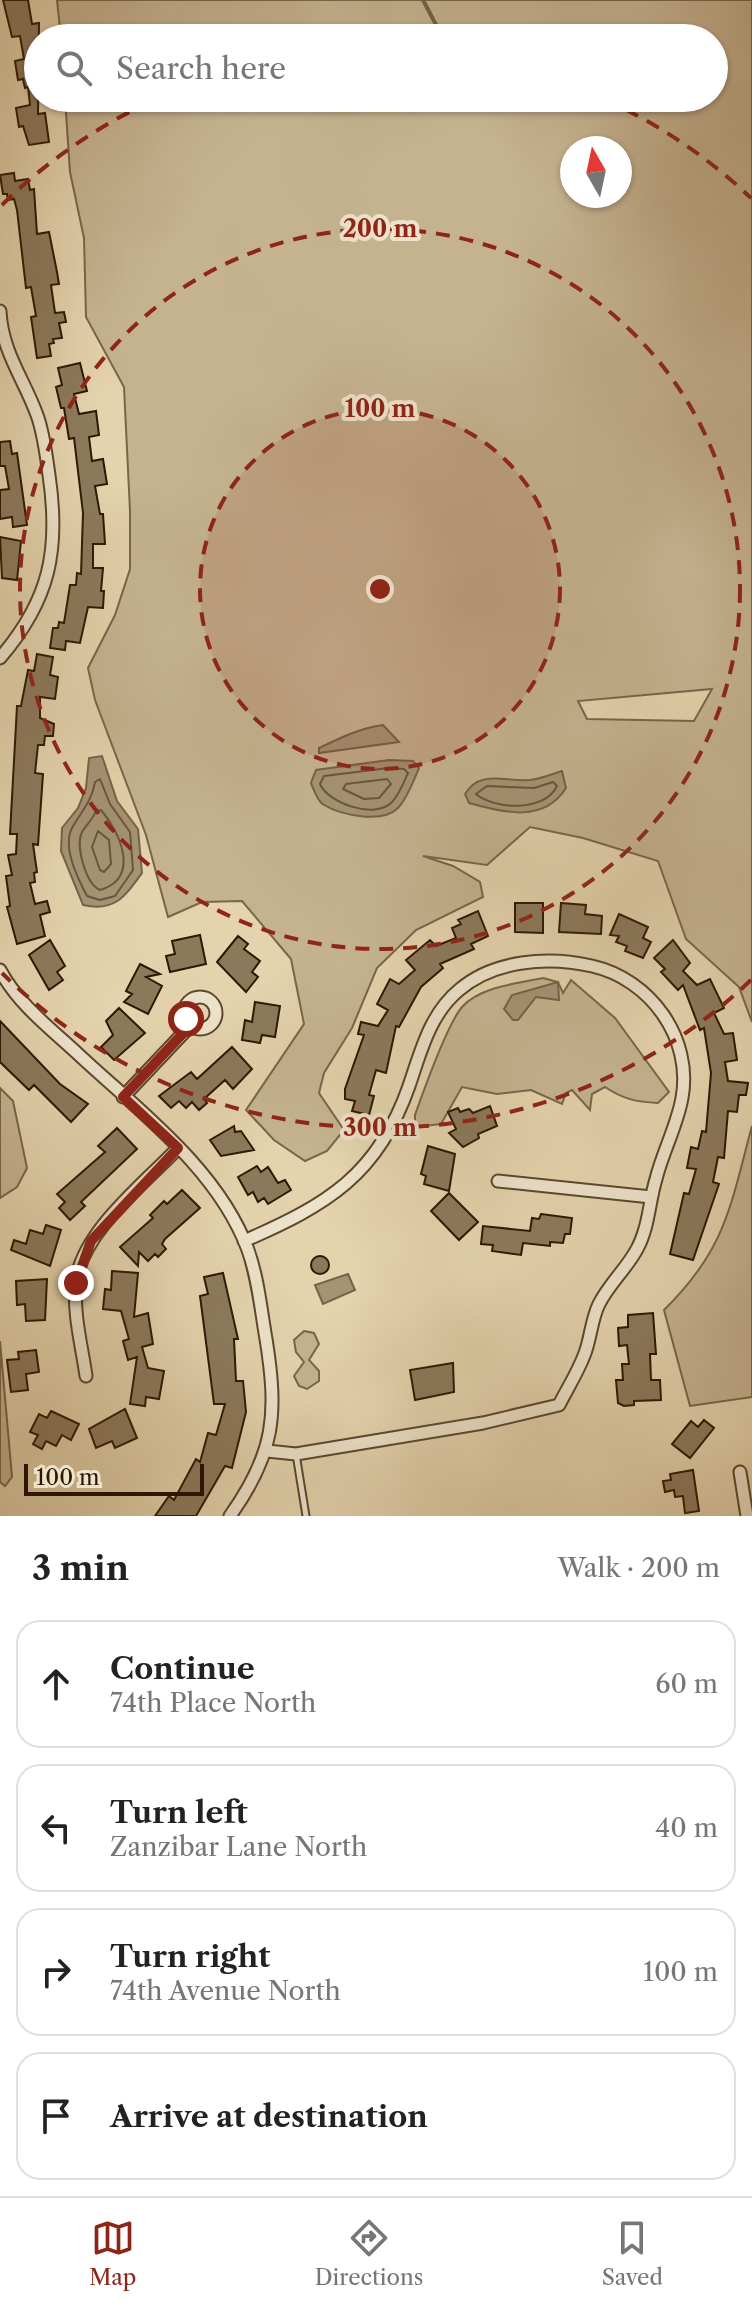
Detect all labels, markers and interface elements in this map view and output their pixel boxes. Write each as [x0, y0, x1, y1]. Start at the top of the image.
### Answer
search box [24, 24, 728, 112]
icon: search [52, 46, 96, 90]
text: Search here [116, 50, 286, 87]
north arrow [560, 136, 632, 208]
text: 200 m [343, 214, 417, 243]
text: 100 m [344, 394, 416, 423]
centre of rings [366, 575, 394, 603]
route start [168, 1001, 204, 1037]
text: 300 m [343, 1113, 417, 1142]
route end [58, 1265, 94, 1301]
scale bar [24, 1460, 204, 1496]
text: 100 m [36, 1464, 99, 1491]
text: 3 min [32, 1547, 129, 1589]
text: Walk · 200 m [558, 1552, 720, 1584]
text: Continue [110, 1650, 255, 1687]
icon: ahead [34, 1662, 78, 1706]
text: 60 m [655, 1668, 718, 1700]
text: 74th Place North [110, 1687, 316, 1719]
text: Turn left [110, 1794, 247, 1831]
icon: left [34, 1806, 78, 1850]
text: 40 m [655, 1812, 718, 1844]
text: Zanzibar Lane North [110, 1831, 367, 1863]
text: Turn right [110, 1938, 270, 1975]
icon: right [34, 1950, 78, 1994]
text: 100 m [643, 1956, 718, 1988]
text: 74th Avenue North [110, 1975, 341, 2007]
icon: arrive [34, 2094, 78, 2138]
text: Arrive at destination [110, 2098, 428, 2135]
tab: Map [89, 2216, 136, 2291]
tab: Directions [315, 2216, 423, 2291]
tab: Saved [602, 2216, 663, 2291]

